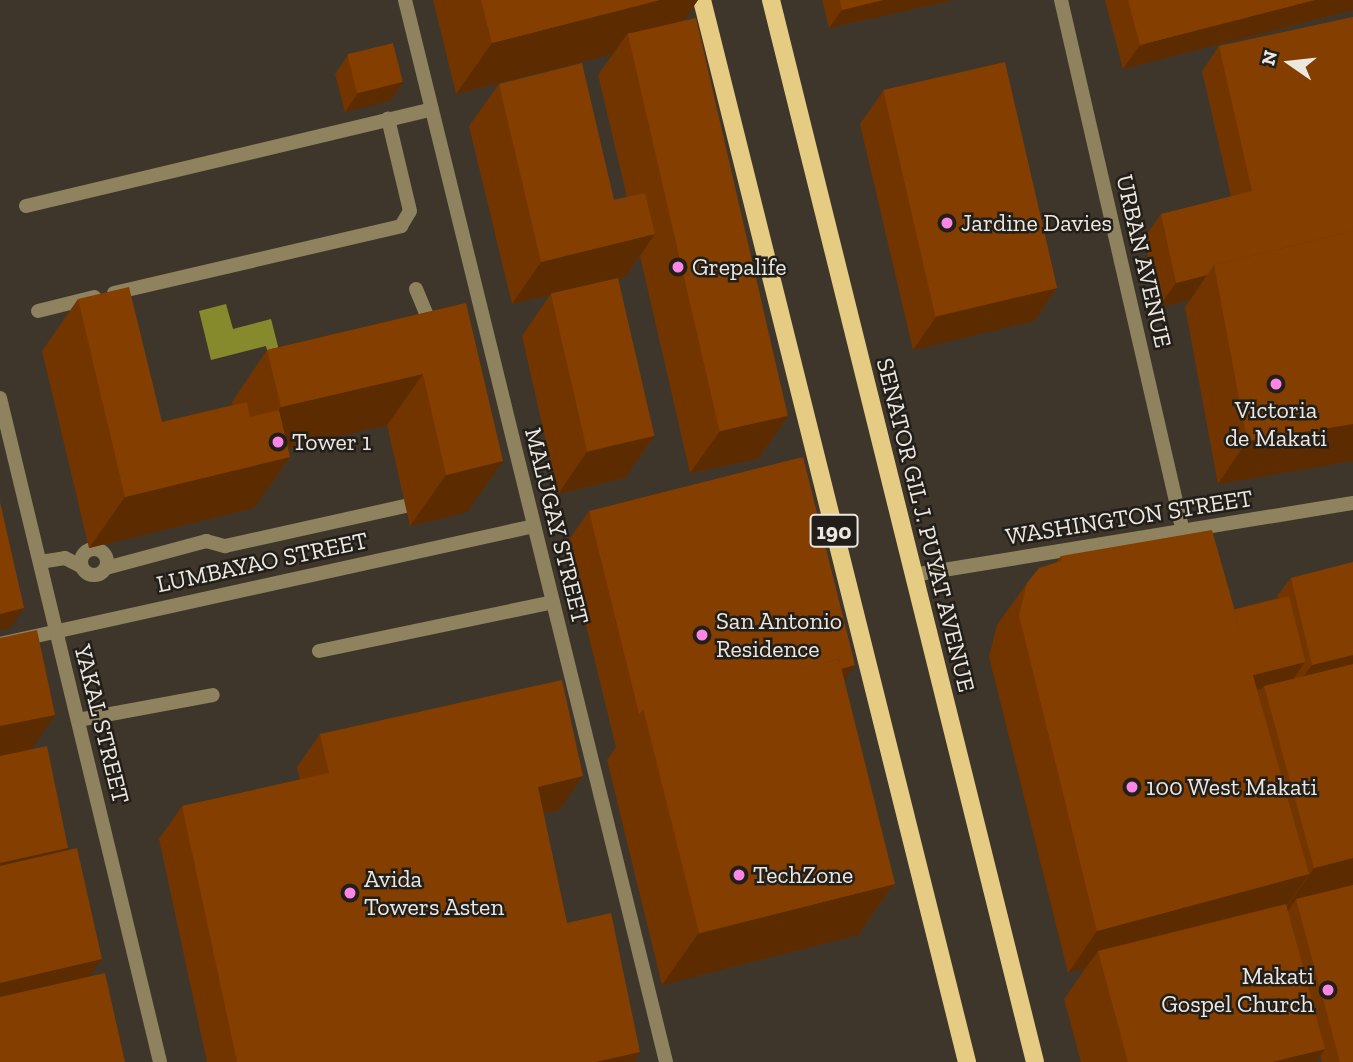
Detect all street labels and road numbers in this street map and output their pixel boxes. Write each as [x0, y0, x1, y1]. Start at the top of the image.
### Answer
street label: URBAN AVENUE [1110, 171, 1178, 351]
street label: SENATOR GIL J. PUYAT AVENUE [870, 354, 982, 696]
street label: MALUGAY STREET [519, 424, 595, 628]
street label: WASHINGTON STREET [1003, 483, 1255, 551]
road number: 190 [810, 512, 858, 551]
street label: LUMBAYAO STREET [154, 526, 370, 598]
street label: YAKAL STREET [68, 641, 136, 807]

